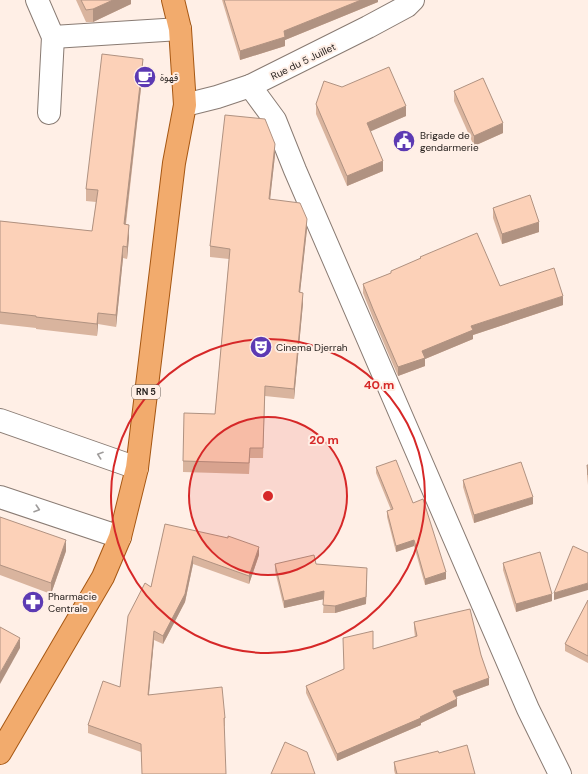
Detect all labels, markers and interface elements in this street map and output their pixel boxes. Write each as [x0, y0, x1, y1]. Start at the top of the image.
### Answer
street label: Rue du 5 Juillet [269, 40, 338, 83]
cafe icon: قهوة [132, 64, 158, 90]
place label: قهوة [160, 71, 179, 84]
public building icon: Brigade de gendarmerie [391, 128, 417, 154]
place label: Brigade de gendarmerie [420, 129, 479, 154]
theatre icon: Cinema Djerrah [248, 334, 274, 360]
place label: Cinema Djerrah [276, 341, 348, 354]
text: 40 m [364, 377, 394, 393]
road number: RN 5 [132, 385, 160, 399]
text: 20 m [309, 432, 339, 448]
one-way arrow [97, 452, 104, 460]
centre of rings [261, 489, 275, 503]
one-way arrow [33, 505, 40, 513]
pharmacy icon: Pharmacie Centrale [20, 589, 46, 615]
place label: Pharmacie Centrale [48, 590, 97, 615]

